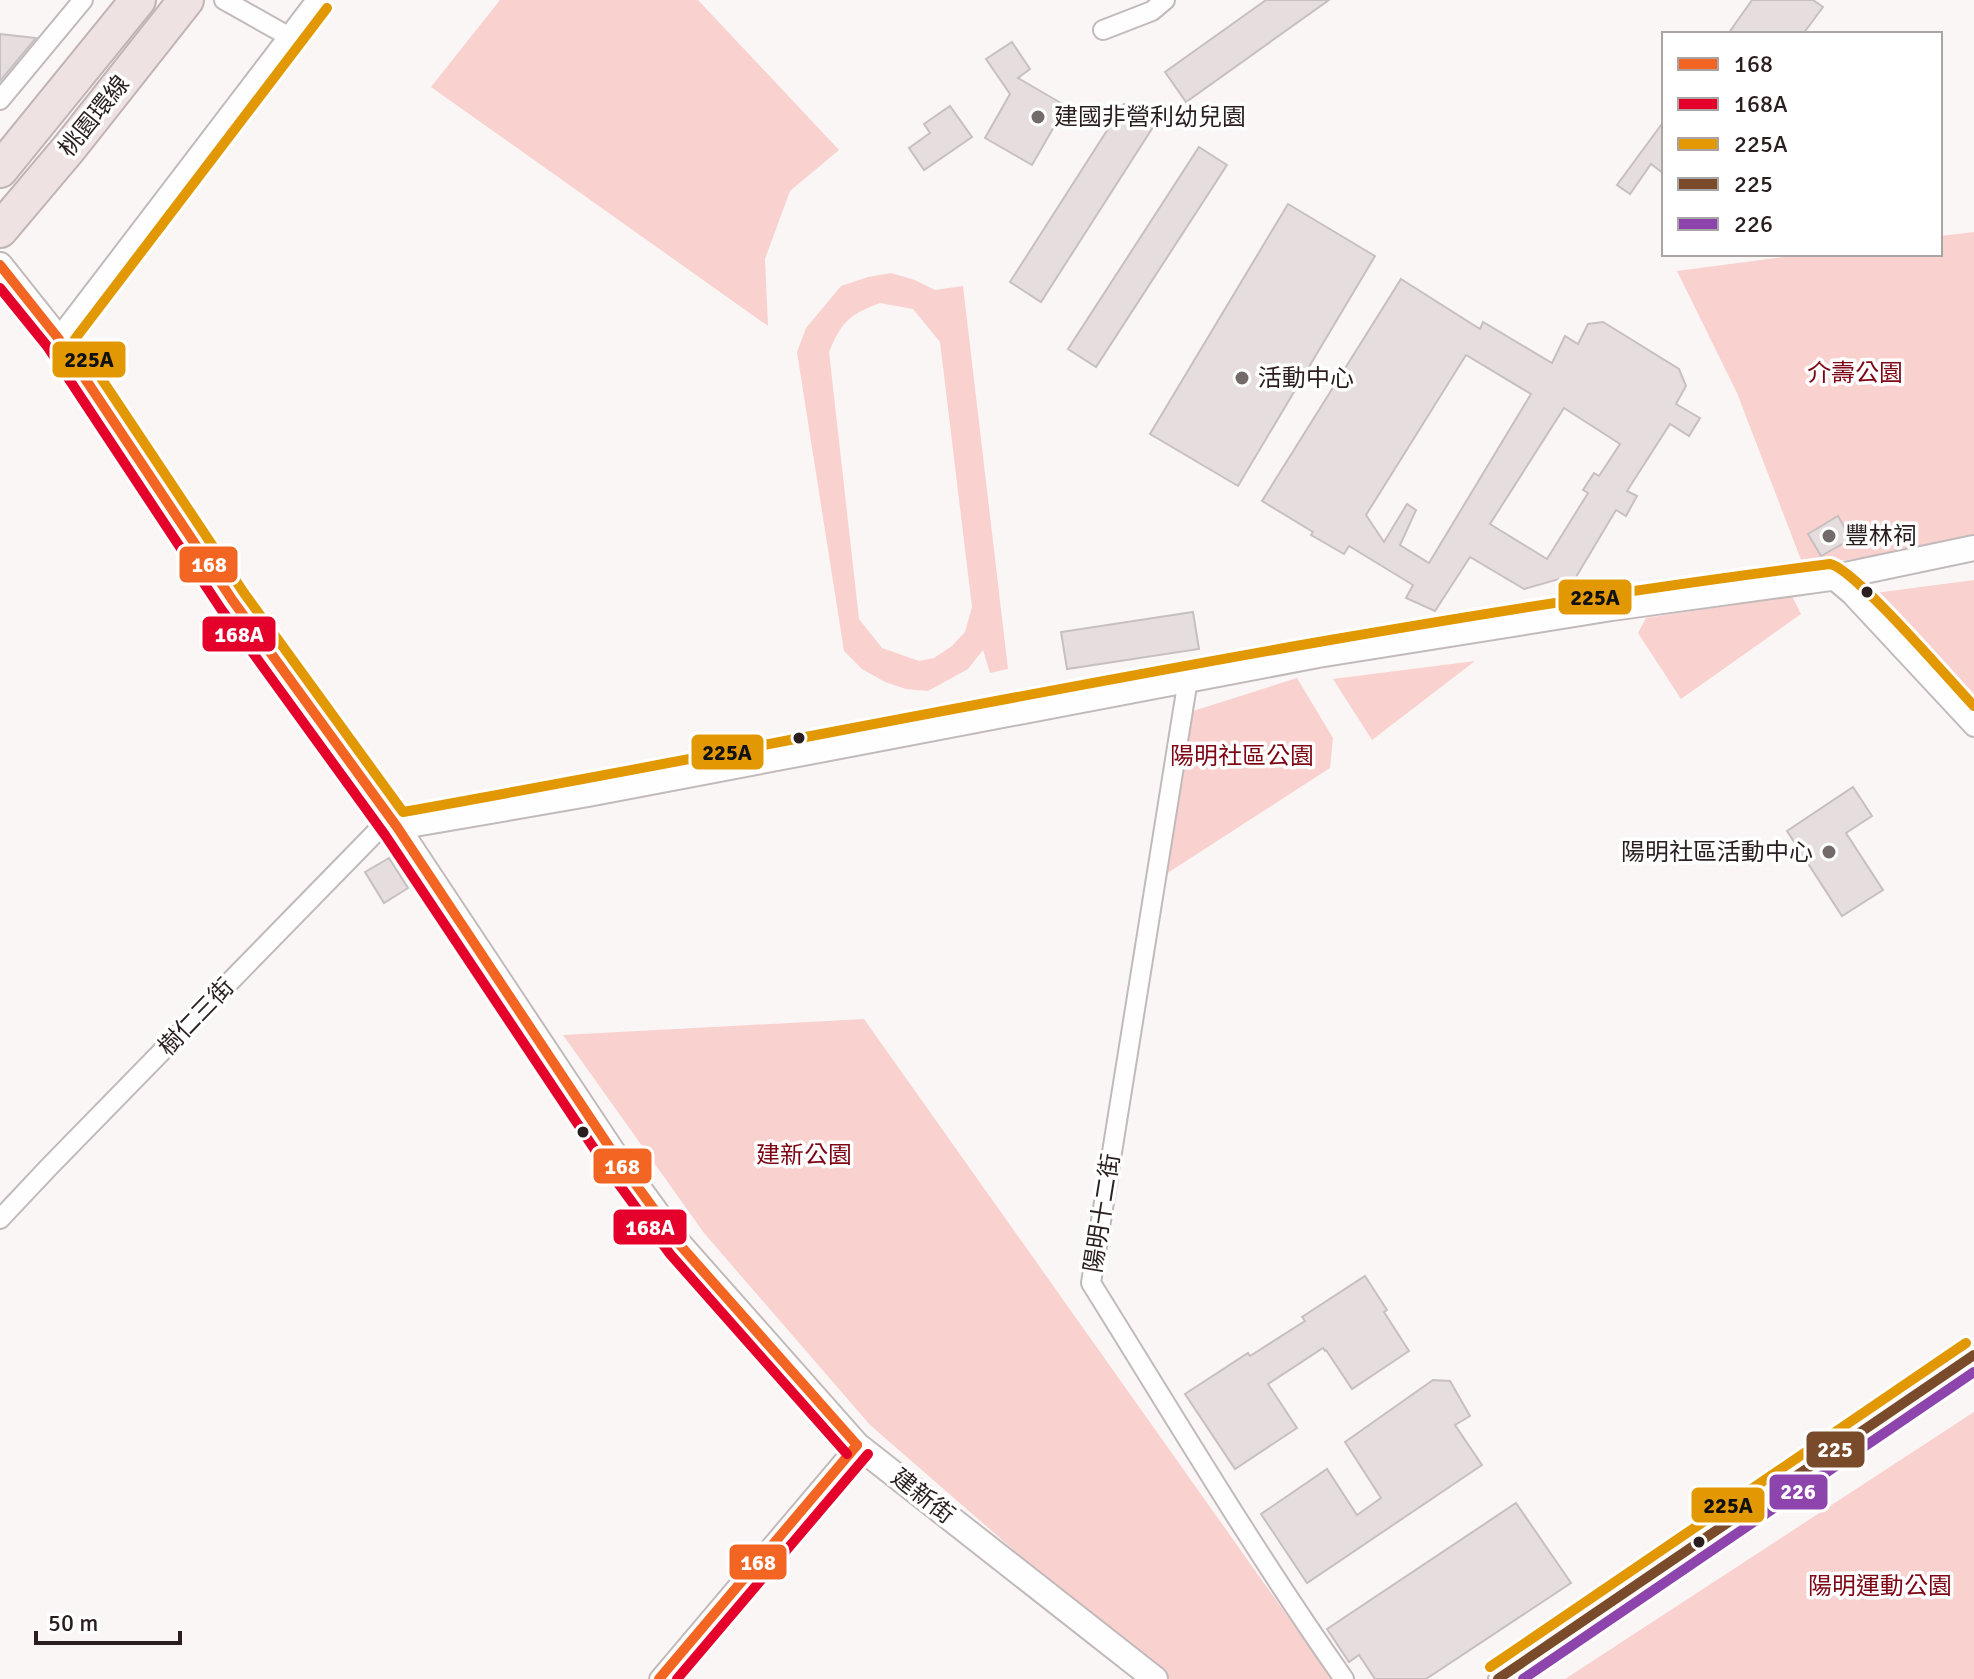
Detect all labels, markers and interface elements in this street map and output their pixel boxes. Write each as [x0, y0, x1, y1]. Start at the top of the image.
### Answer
legend [1662, 32, 1942, 256]
text: 168 [1734, 49, 1773, 79]
street label: 桃園環線 [52, 69, 136, 163]
text: 168A [1734, 89, 1788, 119]
place label: 建國非營利幼兒園 [1054, 102, 1246, 132]
marker: 建國非營利幼兒園 [1029, 108, 1047, 126]
text: 225A [1734, 129, 1788, 159]
text: 225 [1734, 169, 1773, 199]
text: 226 [1734, 209, 1773, 239]
line badge: 225A [51, 340, 127, 379]
text: 225A [64, 346, 114, 373]
park label: 介壽公園 [1807, 358, 1903, 388]
place label: 活動中心 [1258, 363, 1354, 393]
marker: 活動中心 [1233, 369, 1251, 387]
place label: 豐林祠 [1845, 521, 1917, 551]
marker: 豐林祠 [1820, 527, 1838, 545]
line badge: 168 [178, 545, 239, 584]
text: 168 [191, 551, 227, 578]
line badge: 225A [1557, 578, 1633, 616]
text: 225A [1570, 584, 1620, 611]
unlabelled marker [1859, 584, 1875, 600]
line badge: 168A [201, 615, 277, 653]
text: 168A [214, 621, 264, 648]
unlabelled marker [791, 730, 807, 746]
line badge: 225A [690, 733, 765, 771]
text: 225A [702, 739, 752, 766]
park label: 陽明社區公園 [1170, 741, 1314, 771]
place label: 陽明社區活動中心 [1621, 837, 1813, 867]
marker: 陽明社區活動中心 [1820, 843, 1838, 861]
street label: 樹仁三街 [152, 972, 240, 1062]
unlabelled marker [575, 1124, 591, 1140]
park label: 建新公園 [756, 1140, 852, 1170]
line badge: 168 [592, 1147, 653, 1185]
street label: 陽明十二街 [1078, 1151, 1126, 1275]
text: 168 [604, 1153, 640, 1180]
line badge: 168A [612, 1208, 688, 1246]
text: 168A [625, 1214, 675, 1241]
line badge: 225 [1805, 1430, 1866, 1469]
text: 225 [1817, 1436, 1853, 1463]
street label: 建新街 [885, 1462, 961, 1530]
line badge: 226 [1768, 1473, 1829, 1511]
text: 226 [1780, 1478, 1816, 1505]
line badge: 225A [1690, 1486, 1766, 1524]
text: 225A [1703, 1492, 1753, 1519]
unlabelled marker [1691, 1534, 1707, 1550]
line badge: 168 [728, 1543, 788, 1581]
text: 168 [740, 1549, 776, 1576]
park label: 陽明運動公園 [1808, 1571, 1952, 1601]
scale bar [36, 1595, 180, 1645]
text: 50 m [48, 1608, 98, 1638]

